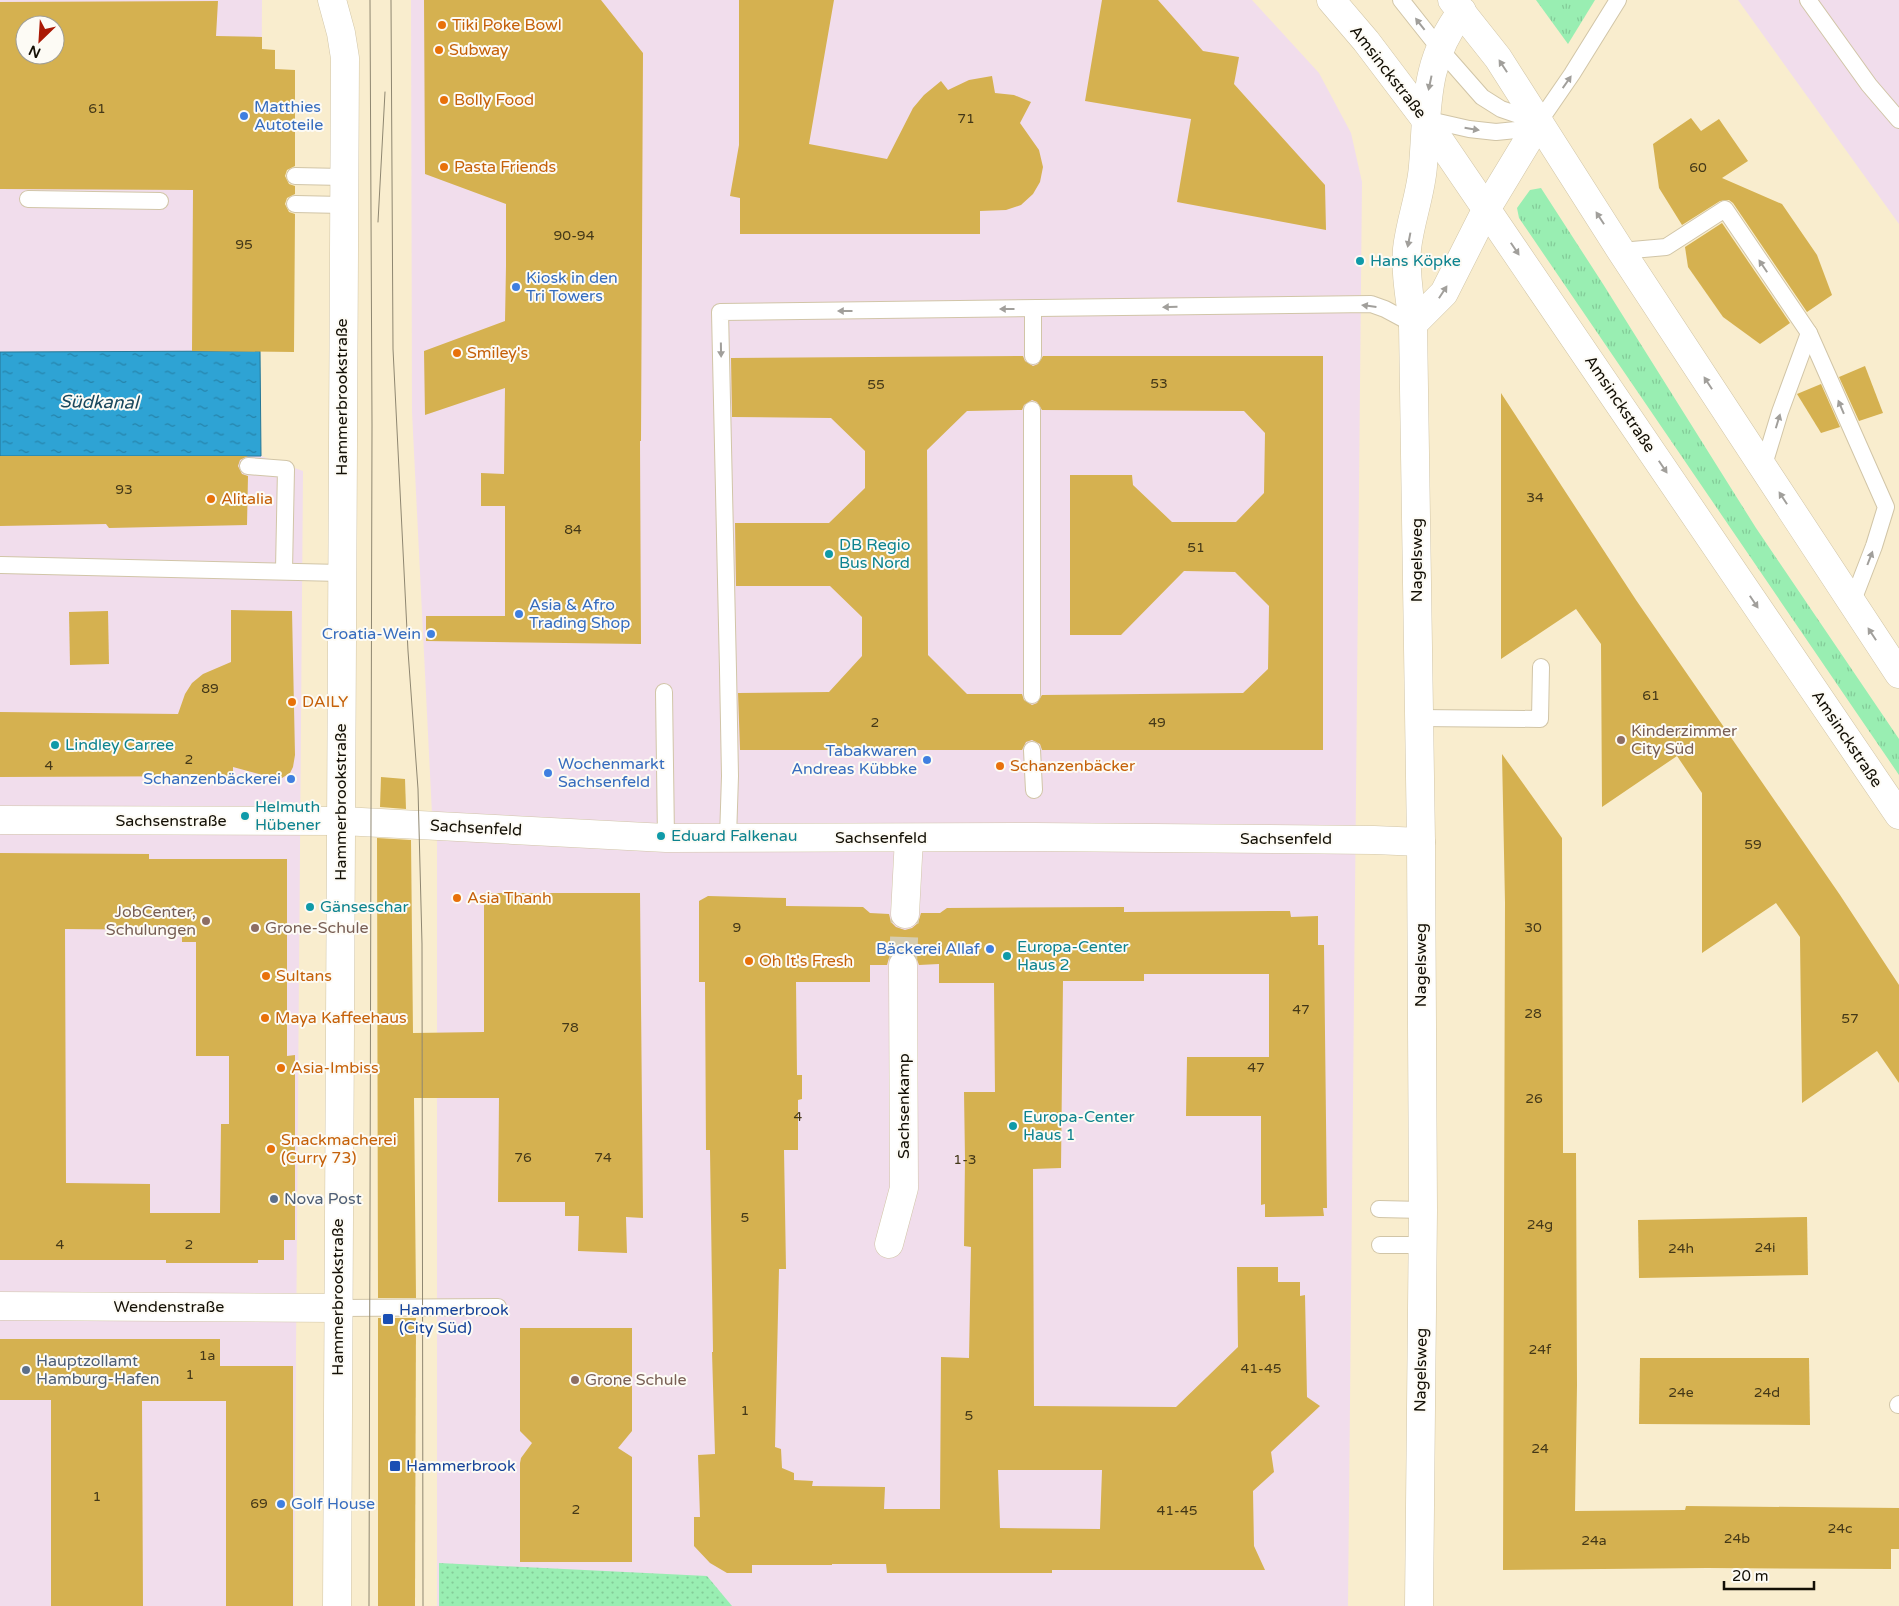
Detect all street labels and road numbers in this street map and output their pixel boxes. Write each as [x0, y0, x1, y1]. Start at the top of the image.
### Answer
street label: Amsinckstraße [1345, 21, 1431, 123]
street label: Hammerbrookstraße [332, 318, 352, 476]
street label: Amsinckstraße [1580, 352, 1660, 456]
street label: Nagelsweg [1407, 518, 1427, 602]
street label: Amsinckstraße [1807, 687, 1887, 791]
street label: Hammerbrookstraße [331, 723, 351, 881]
street label: Sachsenstraße [115, 811, 227, 831]
street label: Sachsenfeld [429, 816, 523, 840]
street label: Sachsenfeld [835, 828, 927, 848]
street label: Sachsenfeld [1240, 829, 1332, 849]
street label: Nagelsweg [1411, 923, 1431, 1007]
street label: Sachsenkamp [894, 1053, 914, 1159]
street label: Hammerbrookstraße [328, 1218, 348, 1376]
street label: Wendenstraße [114, 1297, 224, 1317]
street label: Nagelsweg [1410, 1328, 1432, 1412]

